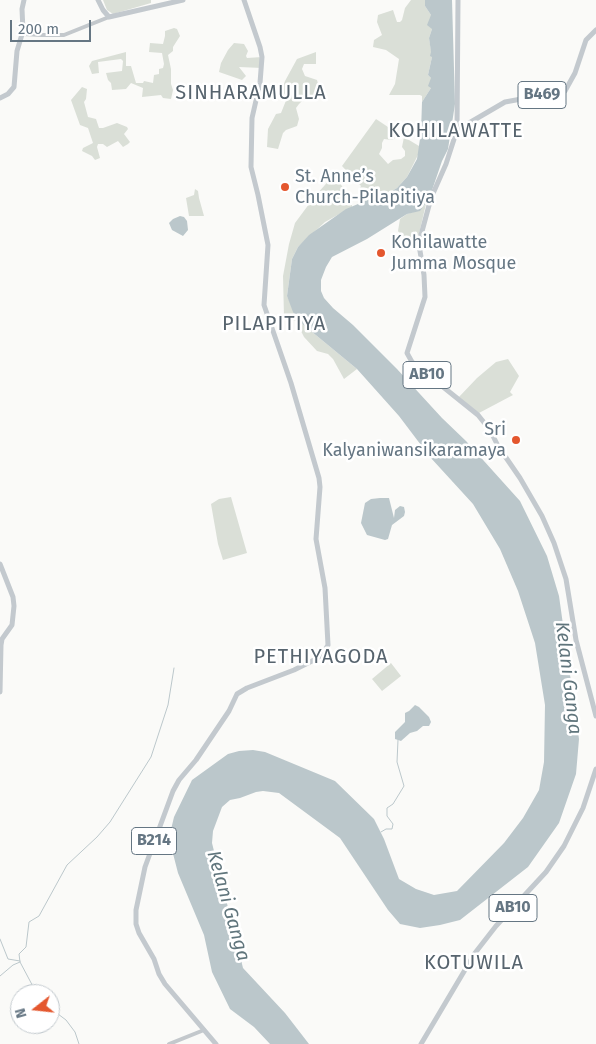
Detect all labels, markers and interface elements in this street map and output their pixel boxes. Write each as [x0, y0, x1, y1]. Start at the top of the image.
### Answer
scale bar [12, 10, 94, 42]
text: 200 m [18, 20, 59, 38]
district label: SINHARAMULLA [174, 81, 328, 105]
road number: B469 [518, 82, 566, 108]
district label: KOHILAWATTE [387, 119, 525, 143]
place label: St. Anne’s Church-Pilapitiya [295, 166, 435, 208]
marker: St. Anne’s Church-Pilapitiya [279, 181, 291, 193]
place label: Kohilawatte Jumma Mosque [391, 232, 516, 274]
marker: Kohilawatte Jumma Mosque [375, 247, 387, 259]
district label: PILAPITIYA [221, 312, 327, 336]
road number: AB10 [403, 362, 451, 388]
place label: Sri Kalyaniwansikaramaya [322, 419, 506, 462]
marker: Sri Kalyaniwansikaramaya [510, 434, 522, 446]
water label: Kelani Ganga [550, 620, 586, 736]
district label: PETHIYAGODA [252, 645, 390, 669]
road number: B214 [132, 828, 176, 854]
water label: Kelani Ganga [201, 848, 255, 964]
road number: AB10 [489, 894, 537, 921]
district label: KOTUWILA [423, 951, 525, 975]
north arrow [10, 984, 60, 1034]
text: N [12, 1006, 31, 1020]

